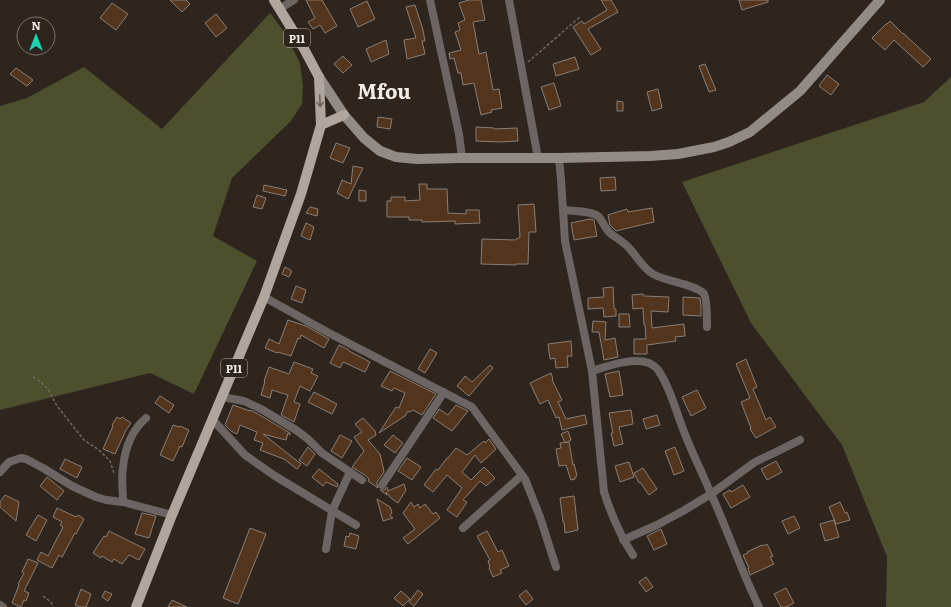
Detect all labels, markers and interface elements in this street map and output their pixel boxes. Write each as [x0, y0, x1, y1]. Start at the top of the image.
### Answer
north arrow [16, 16, 56, 56]
text: N [31, 17, 41, 33]
road number: P11 [284, 29, 310, 47]
district label: Mfou [357, 75, 411, 105]
one-way arrow [316, 94, 324, 107]
road number: P11 [221, 359, 247, 377]

